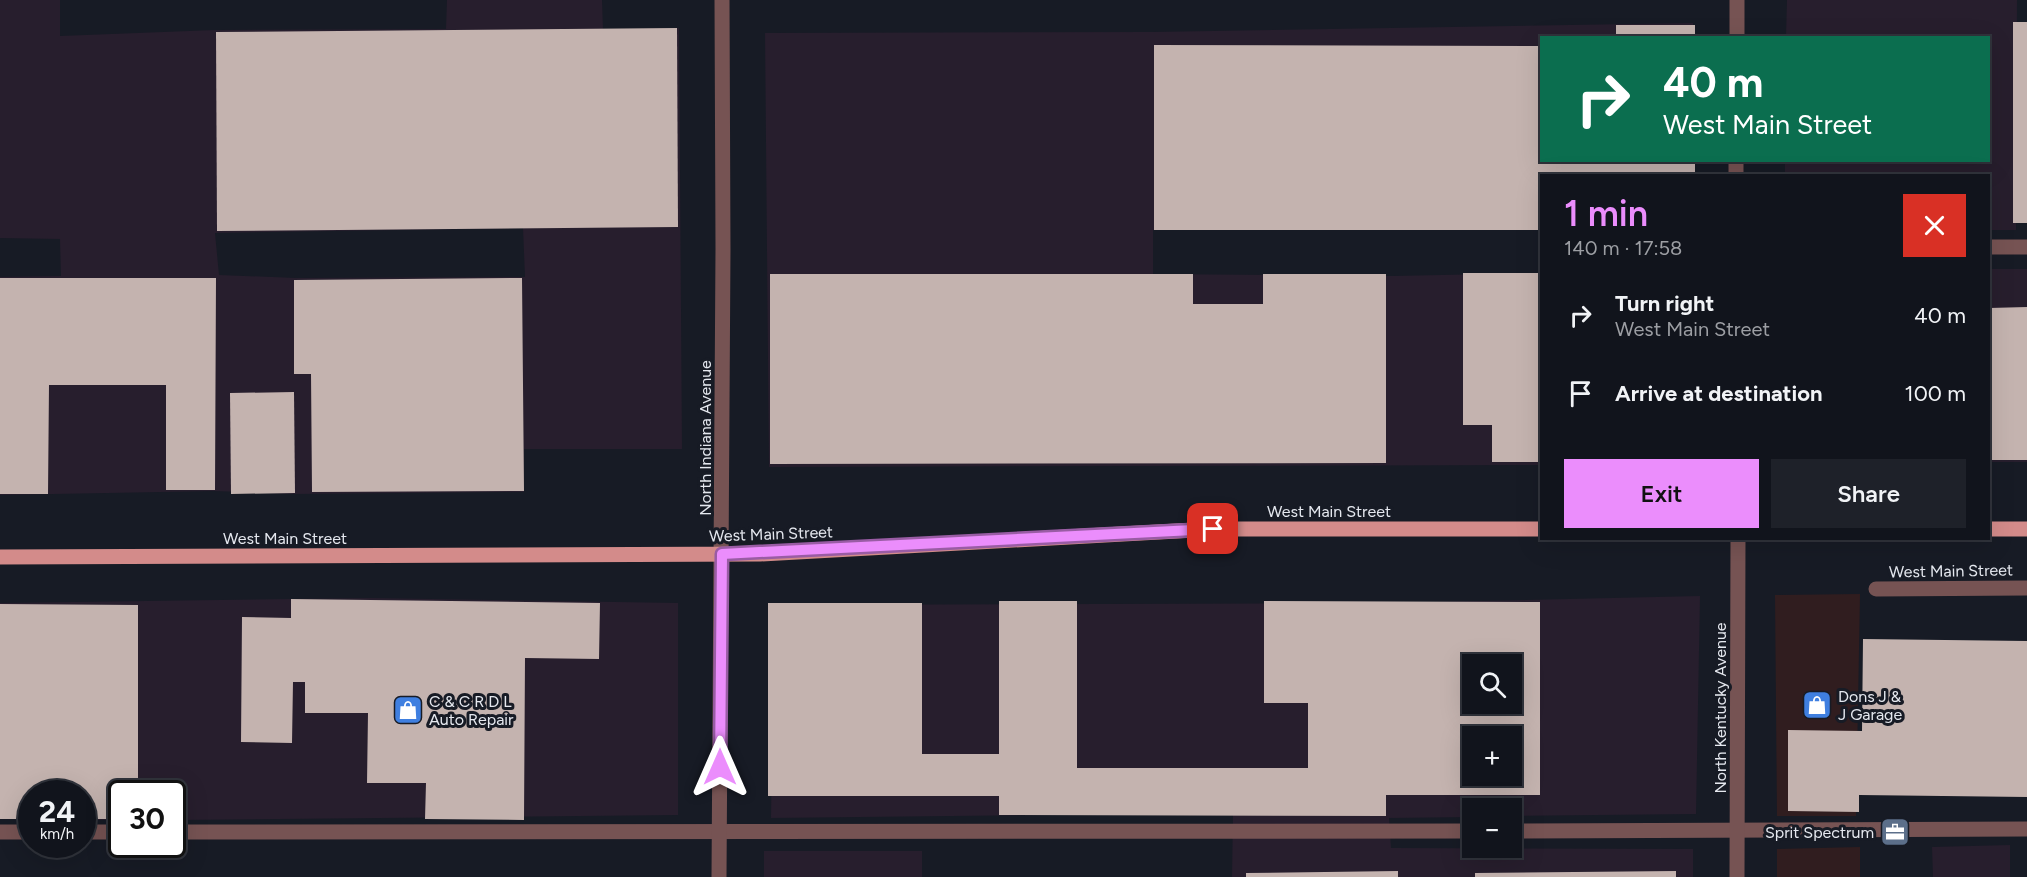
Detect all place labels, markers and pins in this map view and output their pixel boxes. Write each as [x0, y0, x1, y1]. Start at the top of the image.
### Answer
pin [1187, 503, 1238, 554]
place label: Dons J & J Garage [1838, 687, 1902, 724]
shop icon: Dons J & J Garage [1801, 689, 1833, 721]
place label: C & C R D L Auto Repair [429, 692, 514, 729]
shop icon: C & C R D L Auto Repair [392, 694, 424, 726]
office icon: Sprit Spectrum [1879, 816, 1911, 848]
place label: Sprit Spectrum [1765, 823, 1874, 842]

